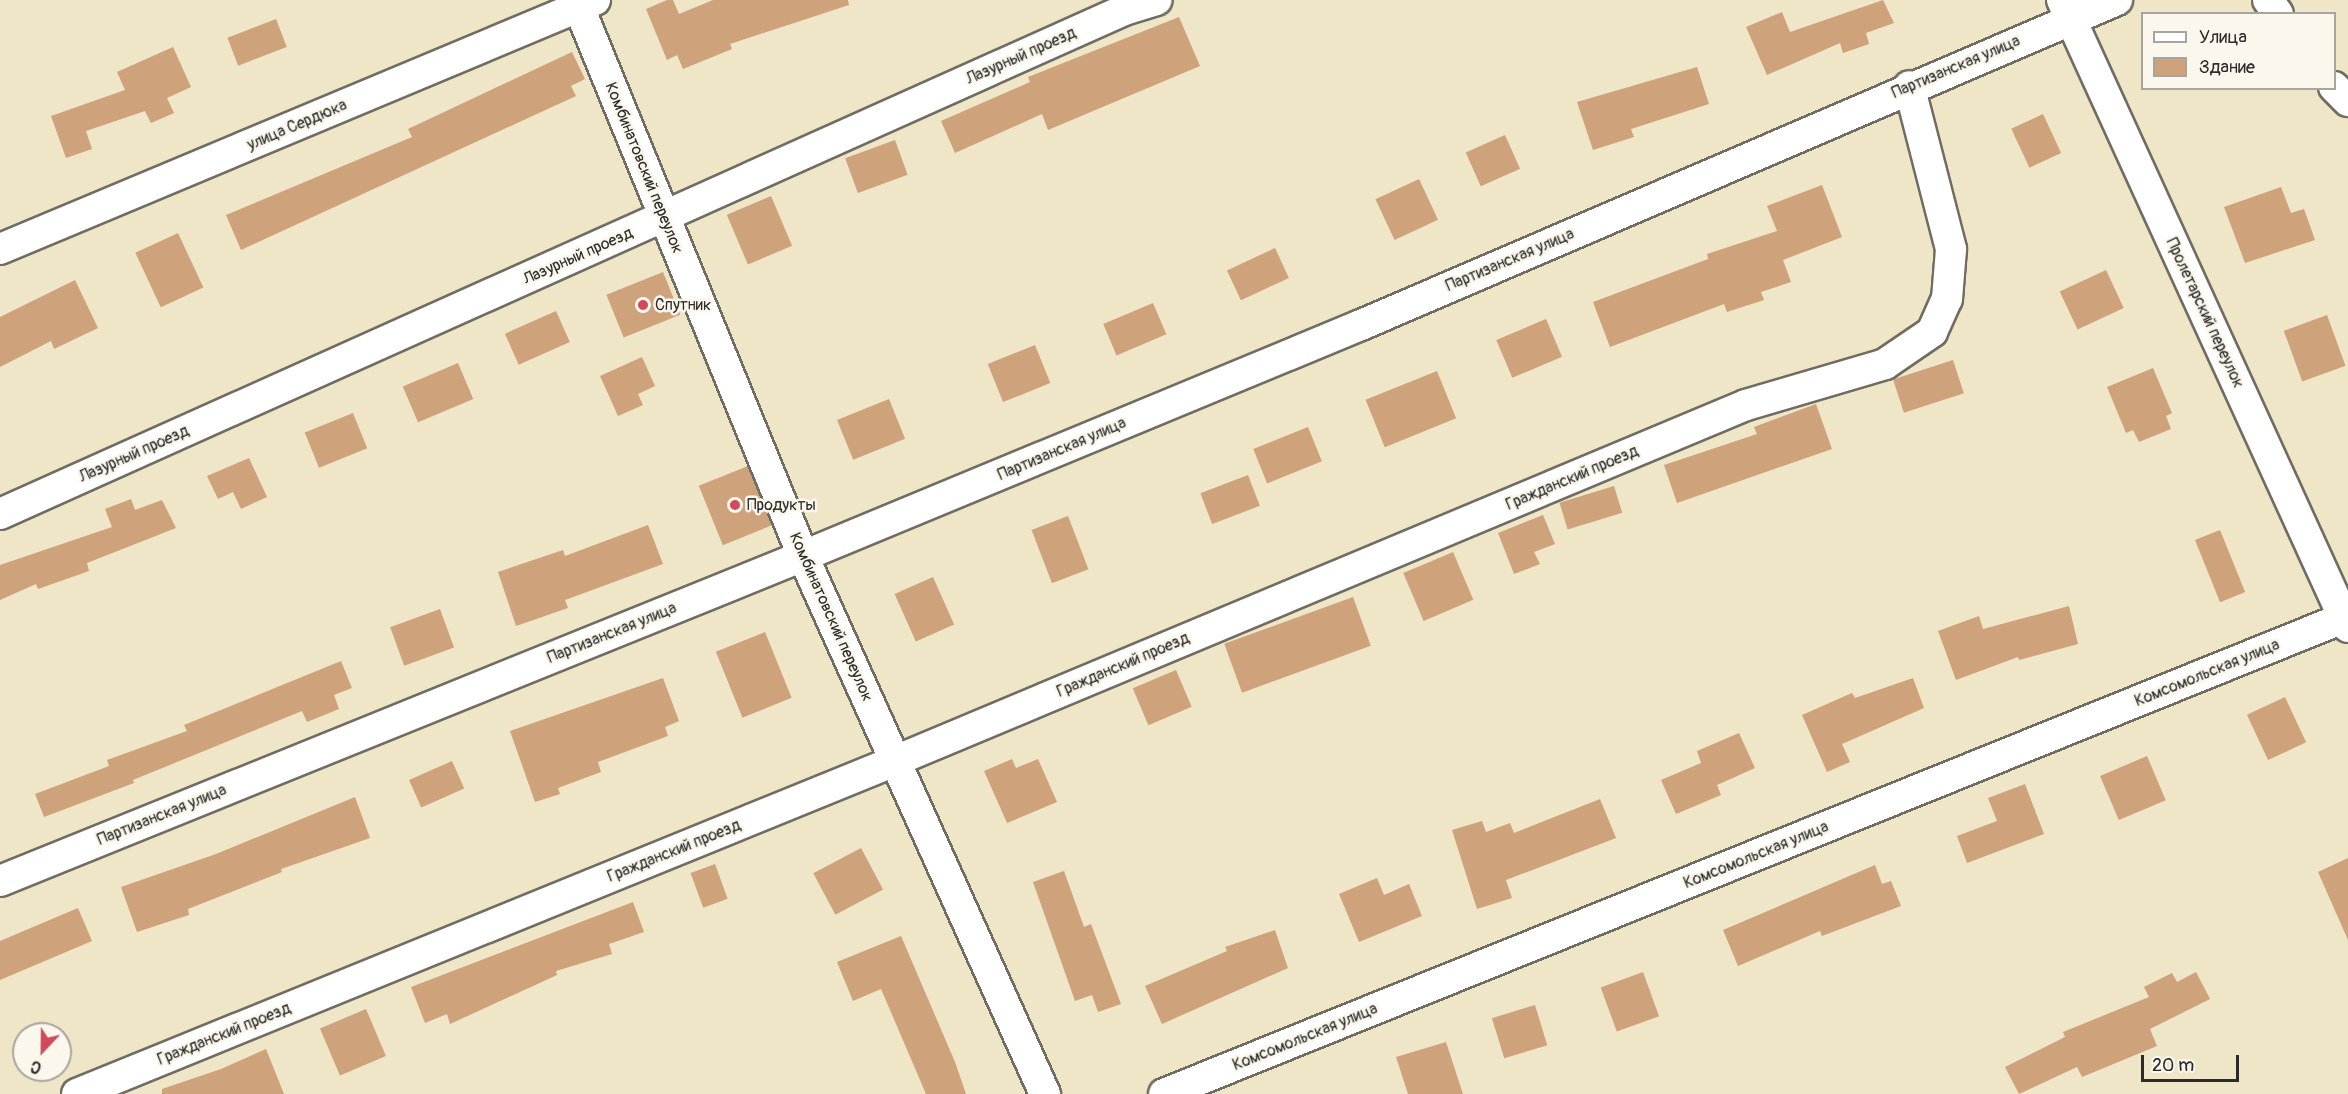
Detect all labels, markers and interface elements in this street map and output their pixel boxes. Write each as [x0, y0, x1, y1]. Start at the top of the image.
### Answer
legend [2141, 12, 2336, 90]
street label: Лазурный проезд [963, 23, 1079, 89]
text: Улица [2199, 26, 2247, 49]
street label: Партизанская улица [1889, 31, 2023, 103]
text: Здание [2199, 56, 2255, 79]
street label: Комбинатовский переулок [601, 80, 687, 256]
street label: улица Сердюка [244, 95, 350, 155]
street label: Лазурный проезд [520, 223, 636, 289]
street label: Партизанская улица [1443, 224, 1577, 296]
street label: Пролетарский переулок [2162, 235, 2248, 391]
place label: Спутник [655, 295, 711, 315]
marker: Спутник [636, 298, 650, 312]
street label: Партизанская улица [995, 413, 1129, 485]
street label: Лазурный проезд [76, 421, 192, 487]
street label: Гражданский проезд [1503, 441, 1641, 515]
place label: Продукты [747, 495, 816, 515]
marker: Продукты [728, 498, 742, 512]
street label: Комбинатовский переулок [785, 530, 877, 704]
street label: Партизанская улица [545, 598, 679, 668]
street label: Гражданский проезд [1054, 628, 1192, 702]
street label: Комсомольская улица [2132, 635, 2282, 711]
street label: Партизанская улица [95, 780, 229, 850]
street label: Гражданский проезд [605, 815, 743, 887]
street label: Комсомольская улица [1681, 817, 1831, 893]
street label: Гражданский проезд [155, 998, 293, 1070]
street label: Комсомольская улица [1230, 999, 1380, 1075]
north arrow [12, 1022, 72, 1082]
scale bar [2144, 1043, 2242, 1081]
text: 20 m [2152, 1054, 2194, 1077]
text: С [28, 1056, 44, 1078]

